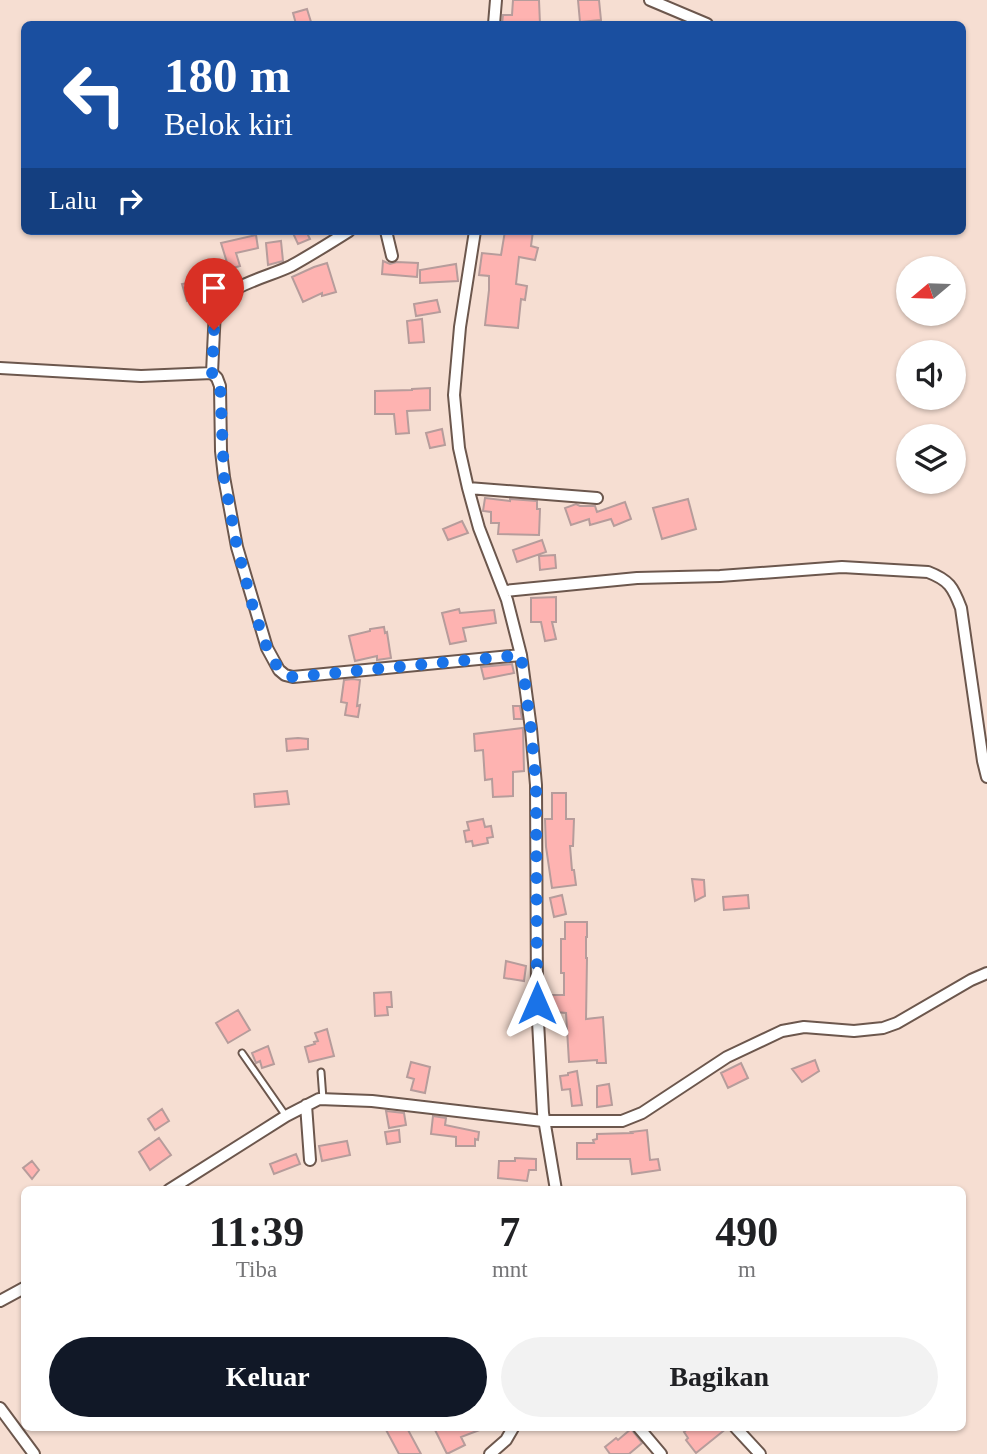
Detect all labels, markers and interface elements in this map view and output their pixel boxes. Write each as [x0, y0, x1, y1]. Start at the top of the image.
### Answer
text: 180 m [164, 48, 291, 103]
icon: left [49, 49, 140, 140]
text: Belok kiri [164, 106, 293, 142]
icon: right [111, 182, 149, 220]
text: Lalu [49, 186, 97, 215]
north arrow [896, 256, 966, 326]
map controls [896, 256, 966, 494]
pin [184, 258, 244, 330]
icon: arrive [195, 269, 233, 307]
button: sound [896, 340, 966, 410]
button: layers [896, 424, 966, 494]
position arrow [500, 966, 574, 1040]
text: 11:39 [209, 1209, 304, 1255]
text: 7 [499, 1209, 520, 1255]
text: 490 [715, 1209, 778, 1255]
text: Tiba [236, 1257, 277, 1282]
text: mnt [492, 1257, 528, 1282]
text: m [738, 1257, 756, 1282]
button: Keluar [49, 1337, 487, 1417]
button: Bagikan [501, 1337, 938, 1417]

